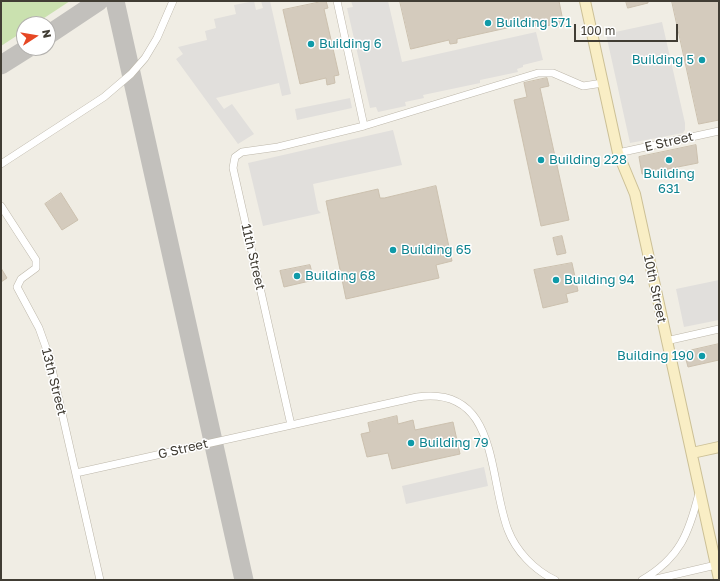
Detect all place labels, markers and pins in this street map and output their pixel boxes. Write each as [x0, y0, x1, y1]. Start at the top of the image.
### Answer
place label: Building 571 [496, 15, 572, 31]
marker: Building 571 [483, 18, 493, 28]
place label: Building 6 [319, 36, 382, 52]
marker: Building 6 [306, 39, 316, 49]
place label: Building 5 [632, 52, 694, 68]
marker: Building 5 [697, 55, 707, 65]
place label: Building 228 [549, 152, 627, 168]
marker: Building 228 [536, 155, 546, 165]
marker: Building 631 [664, 155, 674, 165]
place label: Building 631 [643, 166, 695, 197]
place label: Building 65 [401, 242, 471, 258]
marker: Building 65 [388, 245, 398, 255]
place label: Building 68 [305, 268, 376, 284]
marker: Building 68 [292, 271, 302, 281]
place label: Building 94 [564, 272, 635, 288]
marker: Building 94 [551, 275, 561, 285]
place label: Building 190 [617, 348, 694, 364]
marker: Building 190 [697, 351, 707, 361]
place label: Building 79 [419, 435, 489, 451]
marker: Building 79 [406, 438, 416, 448]

